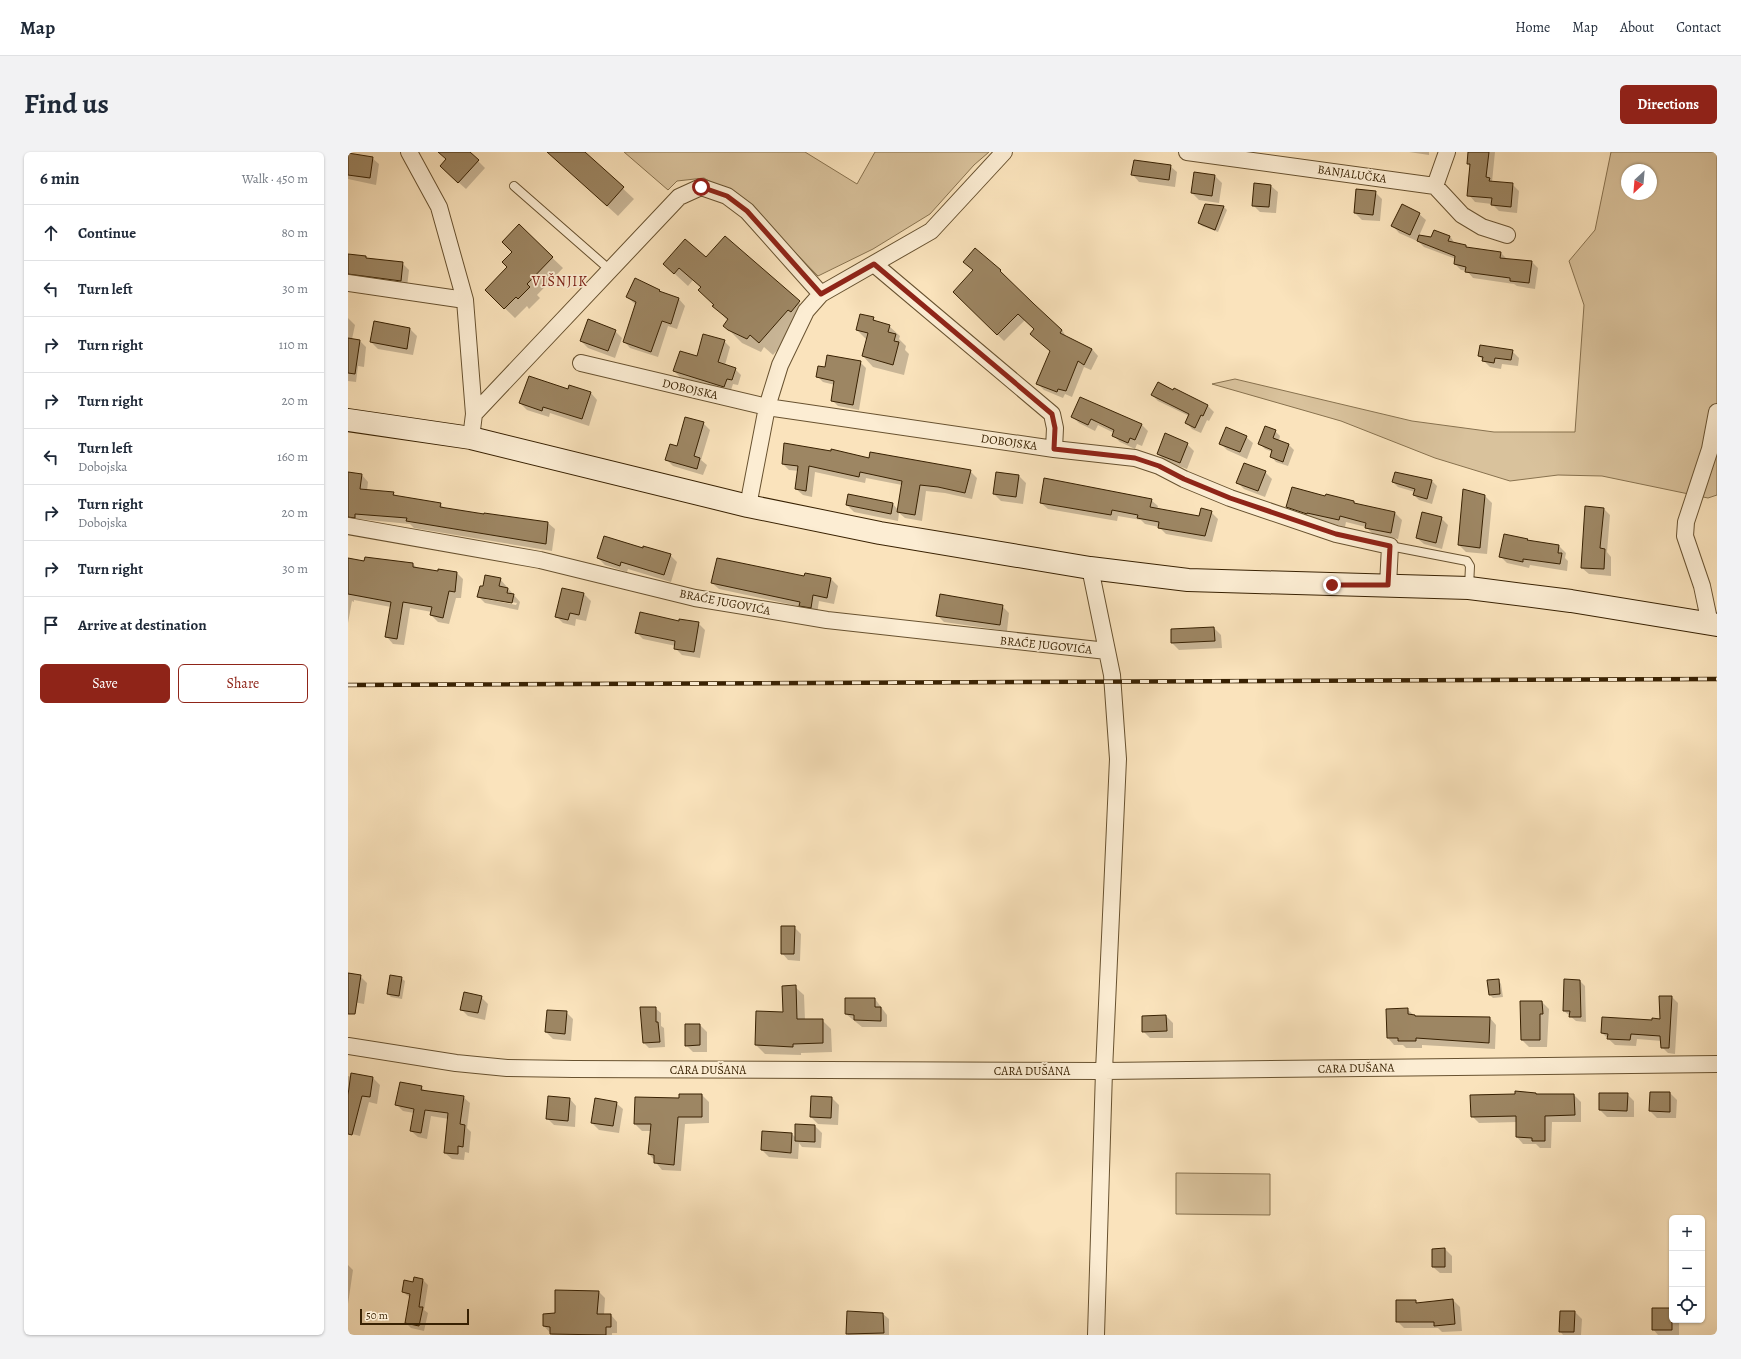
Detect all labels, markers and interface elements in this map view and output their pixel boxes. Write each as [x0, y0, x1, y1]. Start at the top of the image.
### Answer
text: Map [20, 15, 55, 41]
text: Home [1515, 18, 1550, 37]
text: Map [1572, 18, 1598, 37]
text: About [1620, 18, 1654, 37]
text: Contact [1676, 18, 1721, 37]
text: Find us [24, 85, 109, 123]
button: Directions [1620, 85, 1717, 124]
street label: BANJALUČKA [1316, 161, 1389, 187]
north arrow [1621, 164, 1657, 200]
text: 6 min [40, 167, 80, 190]
text: Walk · 450 m [242, 170, 308, 187]
route start [692, 178, 710, 196]
icon: ahead [40, 222, 62, 244]
text: Continue [78, 223, 136, 243]
text: 80 m [281, 224, 308, 241]
district label: VIŠNJIK [531, 272, 588, 291]
icon: left [40, 278, 62, 300]
text: Turn left [78, 279, 133, 299]
text: 30 m [282, 280, 308, 297]
icon: right [40, 334, 62, 356]
text: Turn right [78, 335, 143, 355]
text: 110 m [279, 336, 308, 353]
street label: DOBOJSKA [660, 375, 720, 403]
icon: right [40, 390, 62, 412]
text: Turn right [78, 391, 143, 411]
text: 20 m [282, 392, 308, 409]
street label: DOBOJSKA [980, 430, 1039, 454]
text: Turn left [78, 438, 133, 458]
icon: left [40, 446, 62, 468]
text: 160 m [277, 448, 308, 465]
text: Dobojska [78, 458, 127, 475]
text: Turn right [78, 494, 143, 514]
icon: right [40, 502, 62, 524]
text: 20 m [282, 504, 308, 521]
text: Dobojska [78, 514, 127, 531]
icon: right [40, 558, 62, 580]
text: Turn right [78, 559, 143, 579]
text: 30 m [282, 560, 308, 577]
route end [1323, 576, 1341, 594]
street label: BRAĆE JUGOVIĆA [678, 585, 773, 619]
icon: arrive [40, 614, 62, 636]
text: Arrive at destination [78, 615, 207, 635]
street label: BRAĆE JUGOVIĆA [999, 632, 1094, 658]
button: Save [40, 664, 170, 703]
button: Share [178, 664, 308, 703]
street label: CARA DUŠANA [1317, 1059, 1395, 1077]
street label: CARA DUŠANA [670, 1062, 747, 1078]
street label: CARA DUŠANA [994, 1063, 1071, 1079]
map controls [1669, 1215, 1705, 1323]
button: + [1669, 1215, 1705, 1251]
button: − [1669, 1251, 1705, 1287]
button: locate [1669, 1287, 1705, 1323]
scale bar [360, 1307, 469, 1326]
text: 50 m [366, 1308, 388, 1323]

